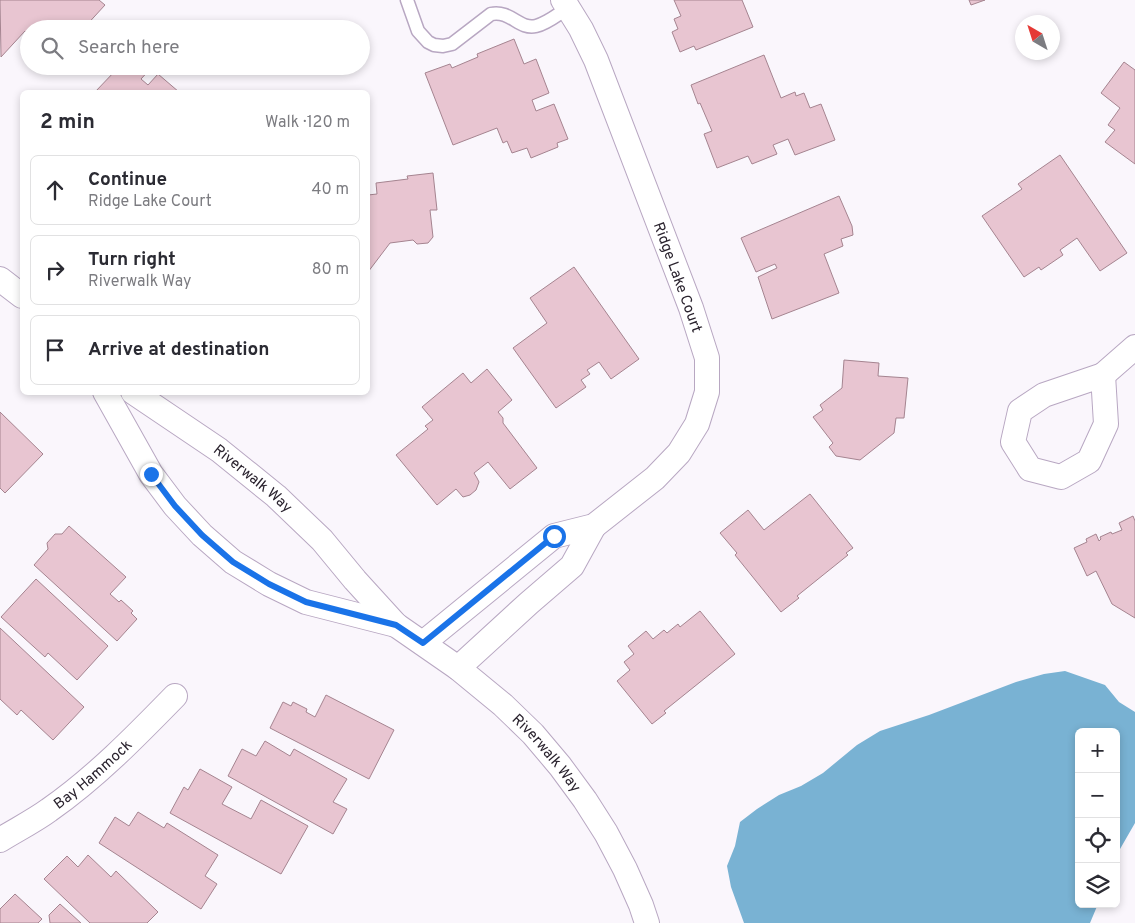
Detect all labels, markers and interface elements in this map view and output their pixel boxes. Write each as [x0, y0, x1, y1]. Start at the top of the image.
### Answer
north arrow [1015, 15, 1060, 60]
search box [20, 20, 370, 75]
icon: search [38, 34, 66, 62]
text: Search here [78, 36, 180, 60]
text: 2 min [40, 109, 95, 136]
text: Walk · 120 m [265, 113, 350, 133]
text: Continue [88, 168, 167, 192]
icon: ahead [41, 176, 69, 204]
text: 40 m [311, 180, 349, 200]
text: Ridge Lake Court [88, 192, 212, 212]
street label: Ridge Lake Court [648, 220, 705, 335]
text: Turn right [88, 248, 176, 272]
icon: right [41, 256, 69, 284]
text: 80 m [312, 260, 349, 280]
text: Riverwalk Way [88, 272, 192, 292]
icon: arrive [41, 336, 69, 364]
text: Arrive at destination [88, 338, 269, 362]
street label: Riverwalk Way [209, 441, 296, 518]
route end [140, 463, 163, 486]
route start [543, 525, 566, 548]
street label: Riverwalk Way [507, 711, 584, 797]
map controls [1075, 728, 1120, 908]
button: + [1075, 728, 1120, 773]
street label: Bay Hammock [51, 736, 137, 814]
button: − [1075, 773, 1120, 818]
button: locate [1075, 818, 1120, 863]
button: layers [1075, 863, 1120, 908]

